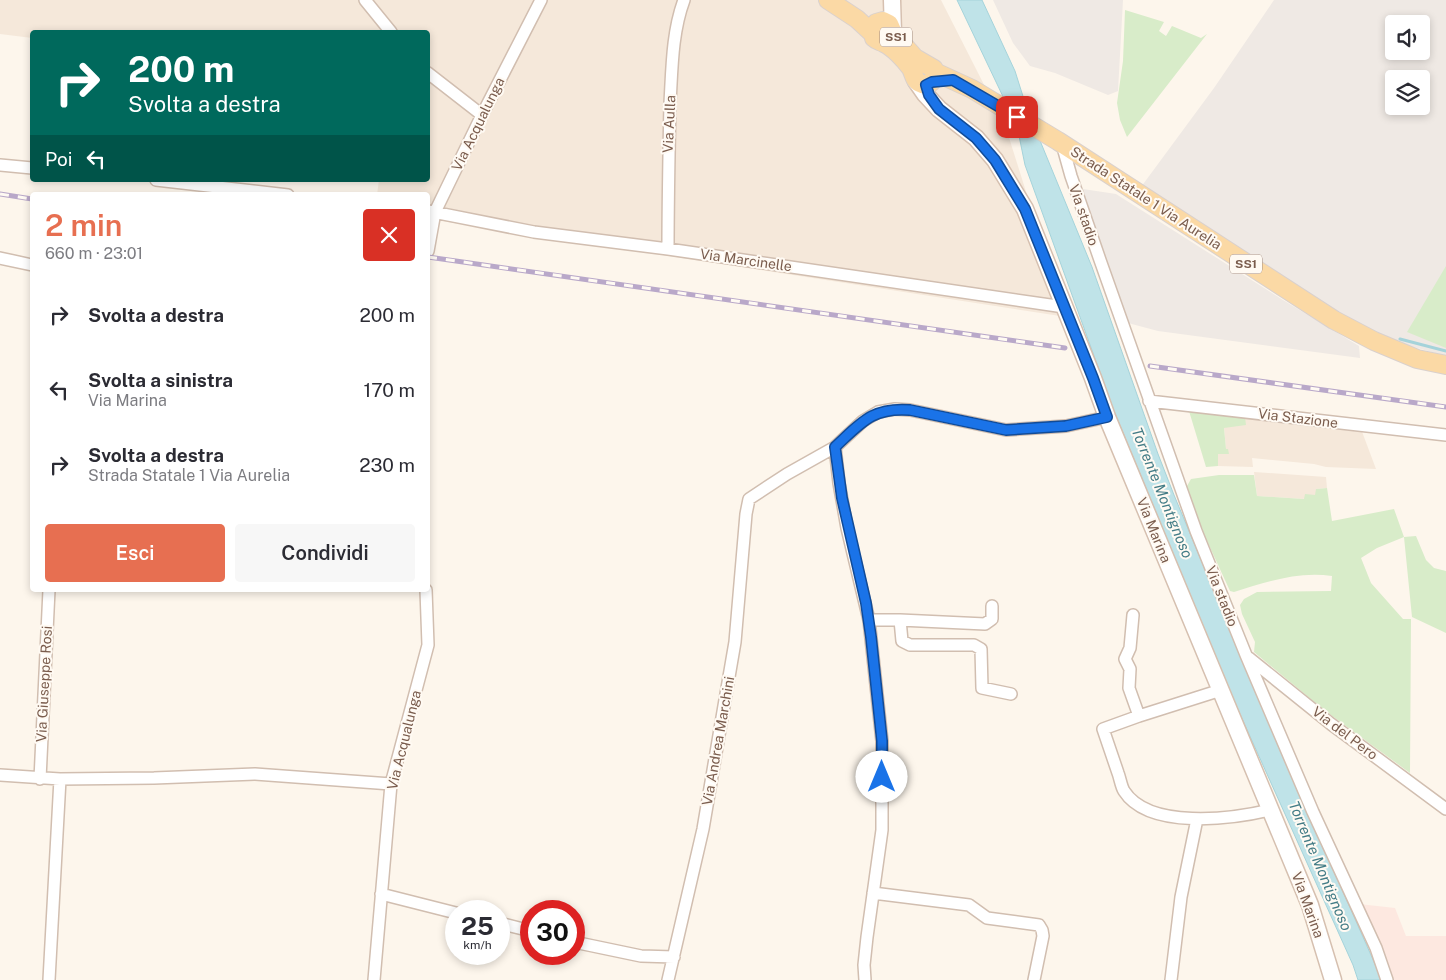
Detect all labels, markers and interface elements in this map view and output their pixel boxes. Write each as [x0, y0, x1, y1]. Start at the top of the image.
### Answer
map controls [1385, 15, 1430, 115]
button: sound [1385, 15, 1430, 60]
road number: SS1 [880, 28, 912, 46]
text: 200 m [128, 49, 234, 90]
icon: right [45, 50, 110, 115]
button: layers [1385, 70, 1430, 115]
street label: Via Acqualunga [448, 75, 508, 173]
text: Svolta a destra [128, 91, 281, 117]
street label: Via Aulla [659, 95, 679, 153]
pin [996, 96, 1038, 138]
icon: arrive [1003, 103, 1031, 131]
street label: Strada Statale 1 Via Aurelia [1068, 143, 1224, 253]
icon: left [82, 145, 110, 173]
text: Poi [45, 148, 72, 170]
street label: Via stadio [1066, 182, 1102, 248]
text: 2 min [45, 207, 122, 243]
button: close [363, 209, 415, 261]
text: 660 m · 23:01 [45, 244, 143, 263]
street label: Via Marcinelle [699, 246, 793, 274]
road number: SS1 [1230, 254, 1262, 274]
icon: right [45, 301, 73, 329]
text: Svolta a destra [88, 304, 224, 326]
text: 200 m [359, 304, 415, 326]
text: Svolta a sinistra [88, 369, 233, 391]
icon: left [45, 376, 73, 404]
text: 170 m [364, 379, 415, 401]
text: Via Marina [88, 391, 167, 410]
street label: Via Stazione [1257, 405, 1339, 431]
water label: Torrente Montignoso [1129, 425, 1196, 561]
text: Svolta a destra [88, 444, 224, 466]
icon: right [45, 451, 73, 479]
text: 230 m [359, 454, 415, 476]
text: Strada Statale 1 Via Aurelia [88, 466, 290, 485]
street label: Via Marina [1134, 495, 1174, 565]
button: Esci [45, 524, 225, 582]
button: Condividi [235, 524, 415, 582]
street label: Via stadio [1203, 563, 1241, 629]
street label: Via Giuseppe Rosi [33, 625, 55, 743]
street label: Via Andrea Marchini [699, 675, 737, 807]
street label: Via Acqualunga [384, 689, 424, 791]
street label: Via del Pero [1309, 703, 1381, 763]
position arrow [855, 750, 907, 802]
water label: Torrente Montignoso [1285, 798, 1355, 933]
street label: Via Marina [1289, 870, 1327, 940]
speed limit sign: 30 [520, 900, 585, 965]
text: 25 [461, 911, 494, 941]
text: km/h [463, 938, 492, 952]

